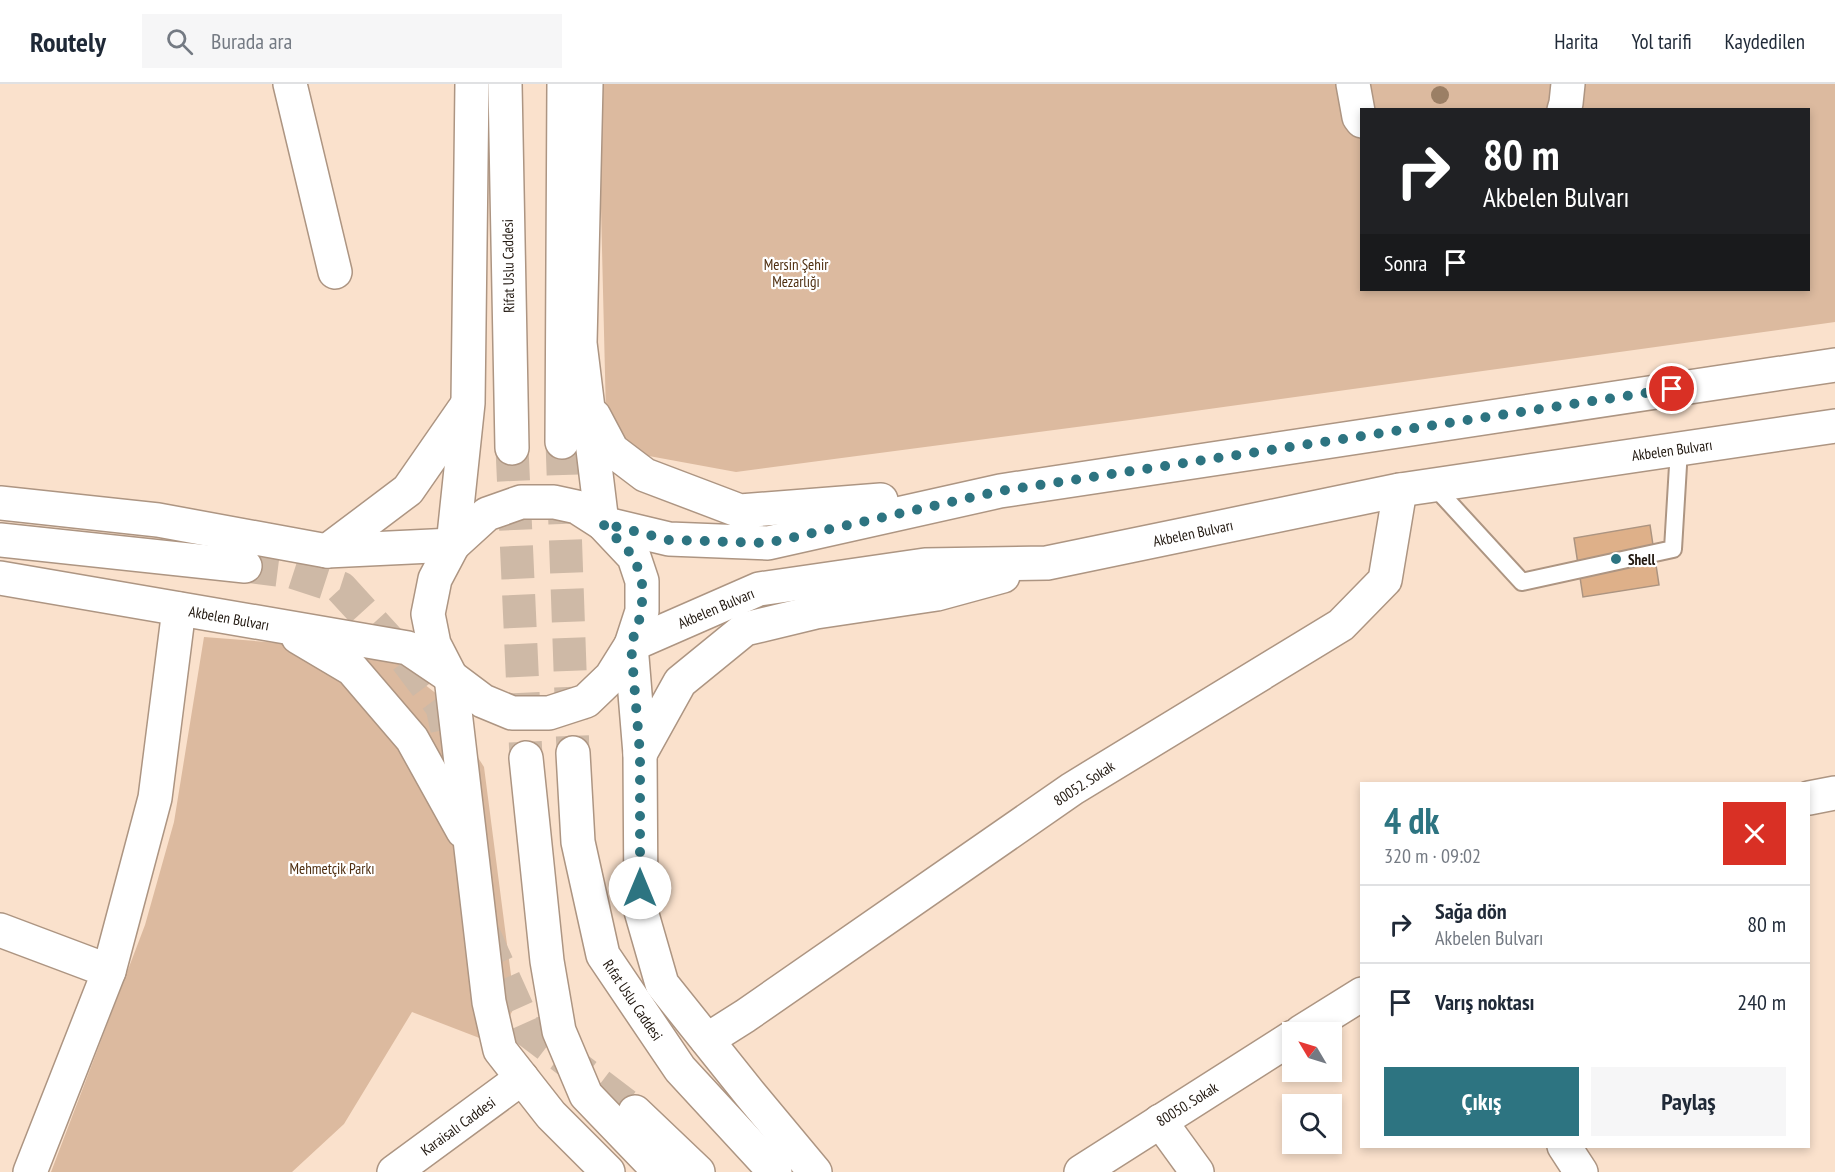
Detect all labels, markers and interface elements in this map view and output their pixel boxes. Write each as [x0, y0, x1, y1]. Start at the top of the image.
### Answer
search box [142, 14, 562, 68]
text: Routely [30, 23, 106, 60]
icon: search [163, 25, 196, 58]
text: Burada ara [211, 27, 292, 55]
text: Harita [1554, 28, 1598, 55]
text: Yol tarifi [1631, 28, 1692, 55]
text: Kaydedilen [1725, 28, 1805, 55]
text: 80 m [1483, 127, 1560, 182]
icon: right [1384, 132, 1462, 210]
text: Akbelen Bulvarı [1483, 180, 1629, 214]
street label: Rifat Uslu Caddesi [498, 219, 518, 313]
icon: arrive [1439, 246, 1472, 279]
text: Sonra [1384, 249, 1427, 277]
park label: Mersin Şehir Mezarlığı [764, 255, 829, 291]
pin [1646, 363, 1697, 414]
icon: arrive [1655, 372, 1688, 405]
street label: Akbelen Bulvarı [1630, 435, 1714, 465]
street label: Akbelen Bulvarı [1151, 515, 1235, 551]
place label: Shell [1628, 550, 1655, 569]
marker: Shell [1609, 552, 1623, 566]
street label: Akbelen Bulvarı [675, 583, 757, 633]
street label: Akbelen Bulvarı [187, 602, 271, 634]
street label: 80052. Sokak [1050, 756, 1118, 810]
text: 4 dk [1384, 797, 1439, 844]
button: close [1723, 802, 1786, 865]
text: 320 m · 09:02 [1384, 843, 1481, 869]
position arrow [608, 856, 672, 920]
park label: Mehmetçik Parkı [289, 859, 375, 878]
text: Sağa dön [1435, 897, 1507, 925]
icon: right [1384, 908, 1417, 941]
text: 80 m [1747, 910, 1786, 938]
text: Akbelen Bulvarı [1435, 925, 1543, 951]
street label: Rıfat Uslu Caddesi [599, 956, 667, 1044]
icon: arrive [1384, 986, 1417, 1019]
text: Varış noktası [1435, 988, 1535, 1016]
text: 240 m [1737, 988, 1786, 1016]
north arrow [1282, 1022, 1342, 1082]
map controls [1282, 1022, 1342, 1154]
button: Çıkış [1384, 1067, 1579, 1136]
button: Paylaş [1591, 1067, 1786, 1136]
street label: 80050. Sokak [1153, 1078, 1222, 1130]
street label: Karaisalı Caddesi [417, 1093, 499, 1159]
button: search [1282, 1094, 1342, 1154]

